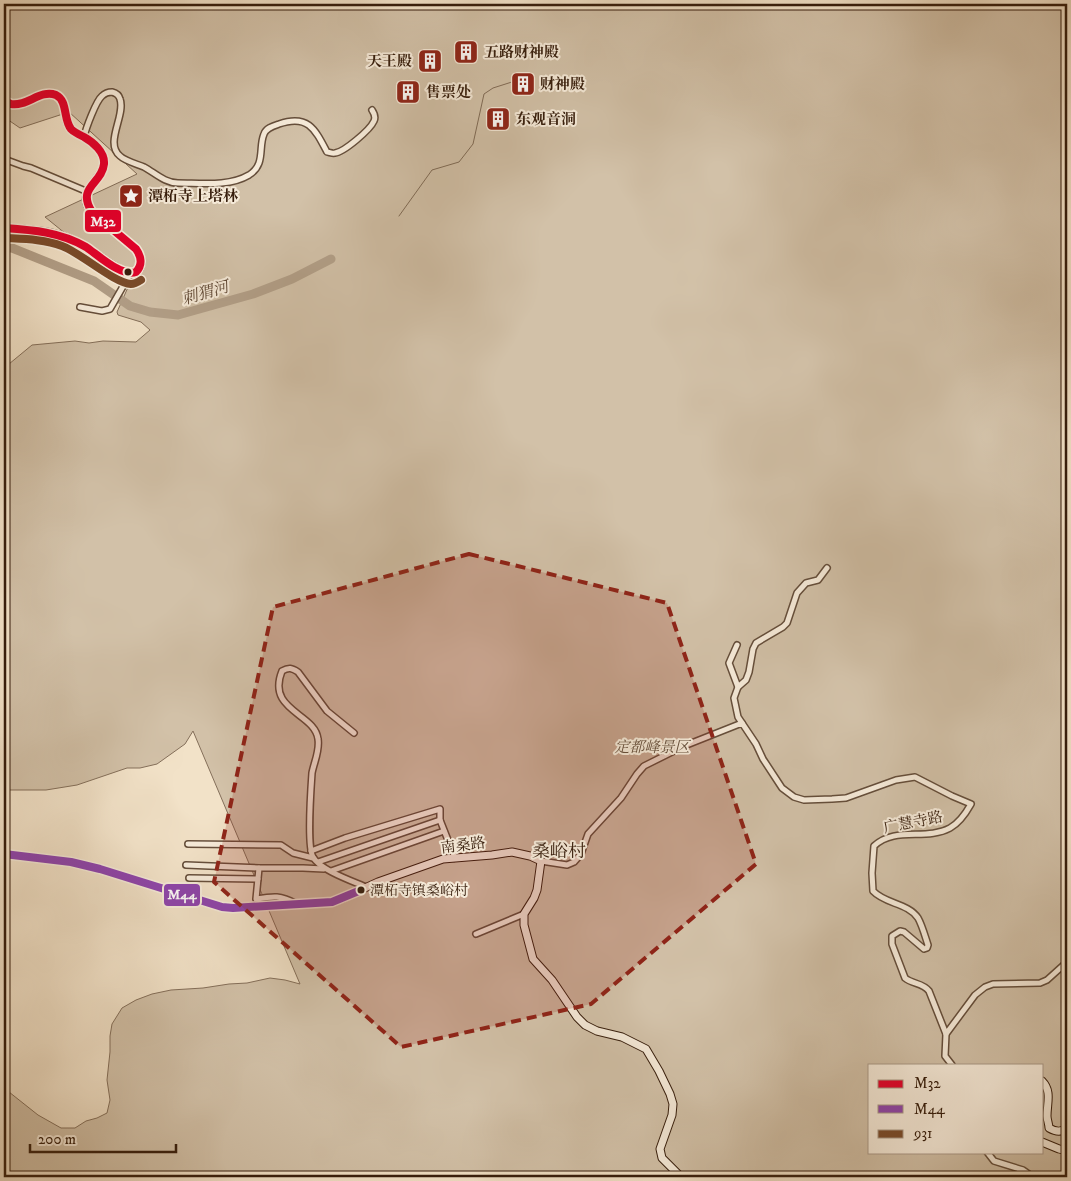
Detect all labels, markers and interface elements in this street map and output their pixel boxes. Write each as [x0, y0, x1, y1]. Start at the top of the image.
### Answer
building icon: 五路财神殿 [453, 39, 479, 65]
place label: 五路财神殿 [484, 43, 559, 62]
building icon: 天王殿 [417, 48, 443, 74]
place label: 天王殿 [367, 52, 412, 71]
building icon: 财神殿 [510, 71, 536, 97]
place label: 财神殿 [540, 75, 585, 94]
building icon: 售票处 [395, 79, 421, 105]
place label: 售票处 [426, 83, 471, 102]
building icon: 东观音洞 [485, 106, 511, 132]
place label: 东观音洞 [516, 110, 576, 129]
place icon: 潭柘寺上塔林 [118, 183, 144, 209]
place label: 潭柘寺上塔林 [148, 187, 238, 206]
line badge: M32 [84, 209, 122, 233]
text: M32 [91, 213, 117, 231]
unlabelled marker [123, 267, 133, 277]
water label: 刺猬河 [179, 276, 234, 309]
park label: 定都峰景区 [614, 738, 691, 757]
street label: 广慧寺路 [882, 807, 944, 838]
street label: 南桑路 [440, 833, 487, 858]
district label: 桑峪村 [532, 841, 586, 863]
place label: 潭柘寺镇桑峪村 [370, 882, 468, 900]
line badge: M44 [163, 883, 201, 907]
marker: 潭柘寺镇桑峪村 [356, 885, 366, 895]
text: M44 [168, 886, 197, 904]
legend [868, 1064, 1044, 1154]
text: M32 [914, 1074, 941, 1093]
text: M44 [914, 1100, 945, 1119]
scale bar [30, 1121, 176, 1153]
text: 931 [913, 1124, 933, 1143]
text: 200 m [38, 1130, 76, 1149]

